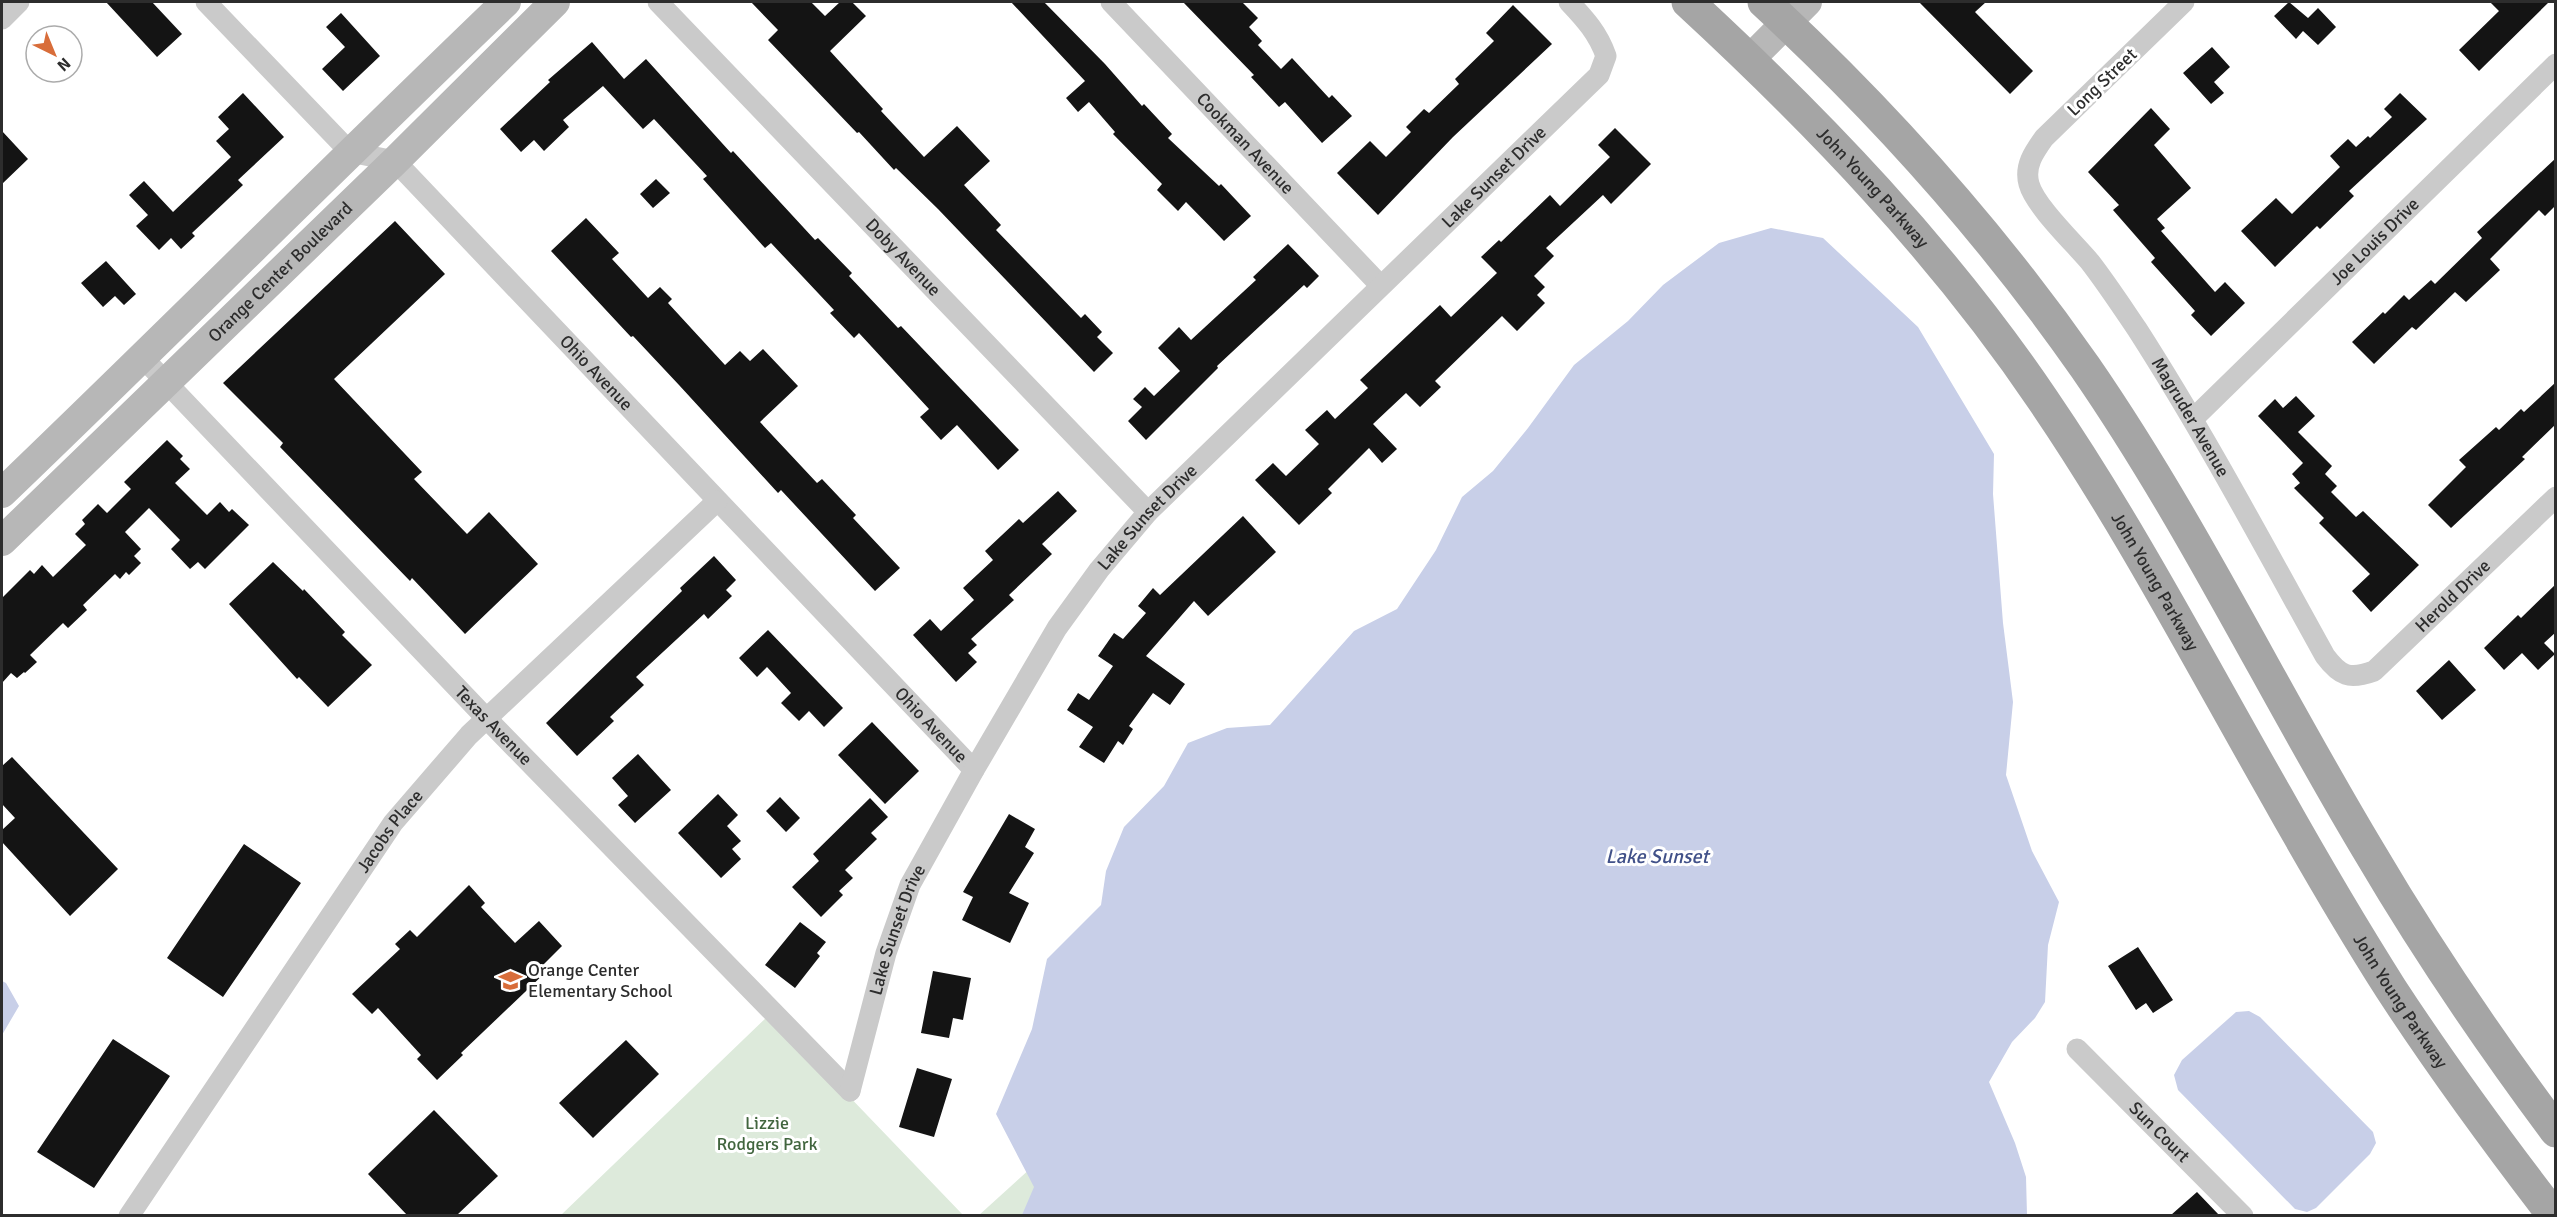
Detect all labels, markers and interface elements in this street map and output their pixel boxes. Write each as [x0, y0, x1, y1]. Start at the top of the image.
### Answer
north arrow [24, 24, 84, 84]
street label: Long Street [2063, 43, 2141, 121]
text: N [53, 53, 74, 75]
street label: Cookman Avenue [1192, 88, 1299, 199]
street label: Lake Sunset Drive [1437, 121, 1551, 232]
street label: John Young Parkway [1812, 122, 1934, 253]
street label: Joe Louis Drive [2326, 193, 2424, 290]
street label: Orange Center Boulevard [203, 197, 357, 347]
street label: Doby Avenue [861, 214, 946, 301]
street label: Ohio Avenue [555, 330, 637, 415]
street label: Magruder Avenue [2147, 353, 2234, 481]
street label: Lake Sunset Drive [1093, 459, 1202, 575]
street label: John Young Parkway [2106, 508, 2204, 655]
street label: Herold Drive [2410, 555, 2495, 637]
street label: Texas Avenue [450, 681, 537, 770]
street label: Ohio Avenue [890, 683, 972, 767]
street label: Jacobs Place [352, 785, 428, 877]
water label: Lake Sunset [1605, 844, 1711, 869]
street label: Lake Sunset Drive [864, 861, 930, 998]
street label: John Young Parkway [2348, 930, 2453, 1073]
place label: Orange Center Elementary School [528, 959, 673, 1002]
school or university icon: Orange Center Elementary School [497, 967, 523, 993]
street label: Sun Court [2125, 1097, 2194, 1167]
park label: Lizzie Rodgers Park [716, 1112, 818, 1155]

